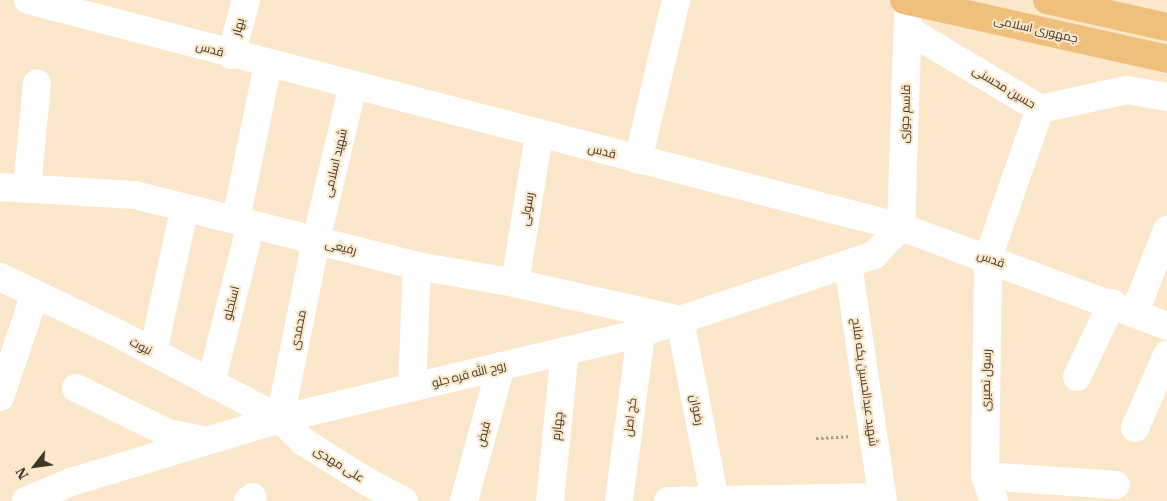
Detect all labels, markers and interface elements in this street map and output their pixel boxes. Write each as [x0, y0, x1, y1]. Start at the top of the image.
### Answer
street label: جمهوری اسلامی [993, 12, 1079, 46]
street label: بهار [229, 17, 247, 37]
street label: قدس [194, 38, 226, 60]
street label: حسین محسنی [970, 63, 1038, 111]
street label: قاسم جوزی [897, 84, 913, 144]
street label: شهید اسلامی [320, 127, 350, 199]
street label: قدس [587, 141, 617, 161]
street label: رسولی [517, 191, 537, 227]
street label: رفیعی [324, 236, 358, 258]
street label: قدس [975, 247, 1007, 271]
street label: استجلو [220, 285, 242, 321]
street label: محمدی [287, 309, 309, 351]
street label: شهید عبدالحسین یکه فلاح [849, 317, 881, 447]
street label: نبوت [127, 334, 155, 358]
street label: رسول نصیری [978, 349, 994, 411]
street label: روح الله قره جلو [430, 358, 508, 390]
street label: رضوان [687, 393, 707, 427]
street label: کج اصل [620, 397, 640, 437]
street label: چهارم [548, 411, 566, 441]
street label: فیض [473, 420, 493, 448]
north arrow [10, 441, 60, 491]
street label: علی مهدی [311, 443, 367, 485]
text: N [11, 464, 33, 483]

